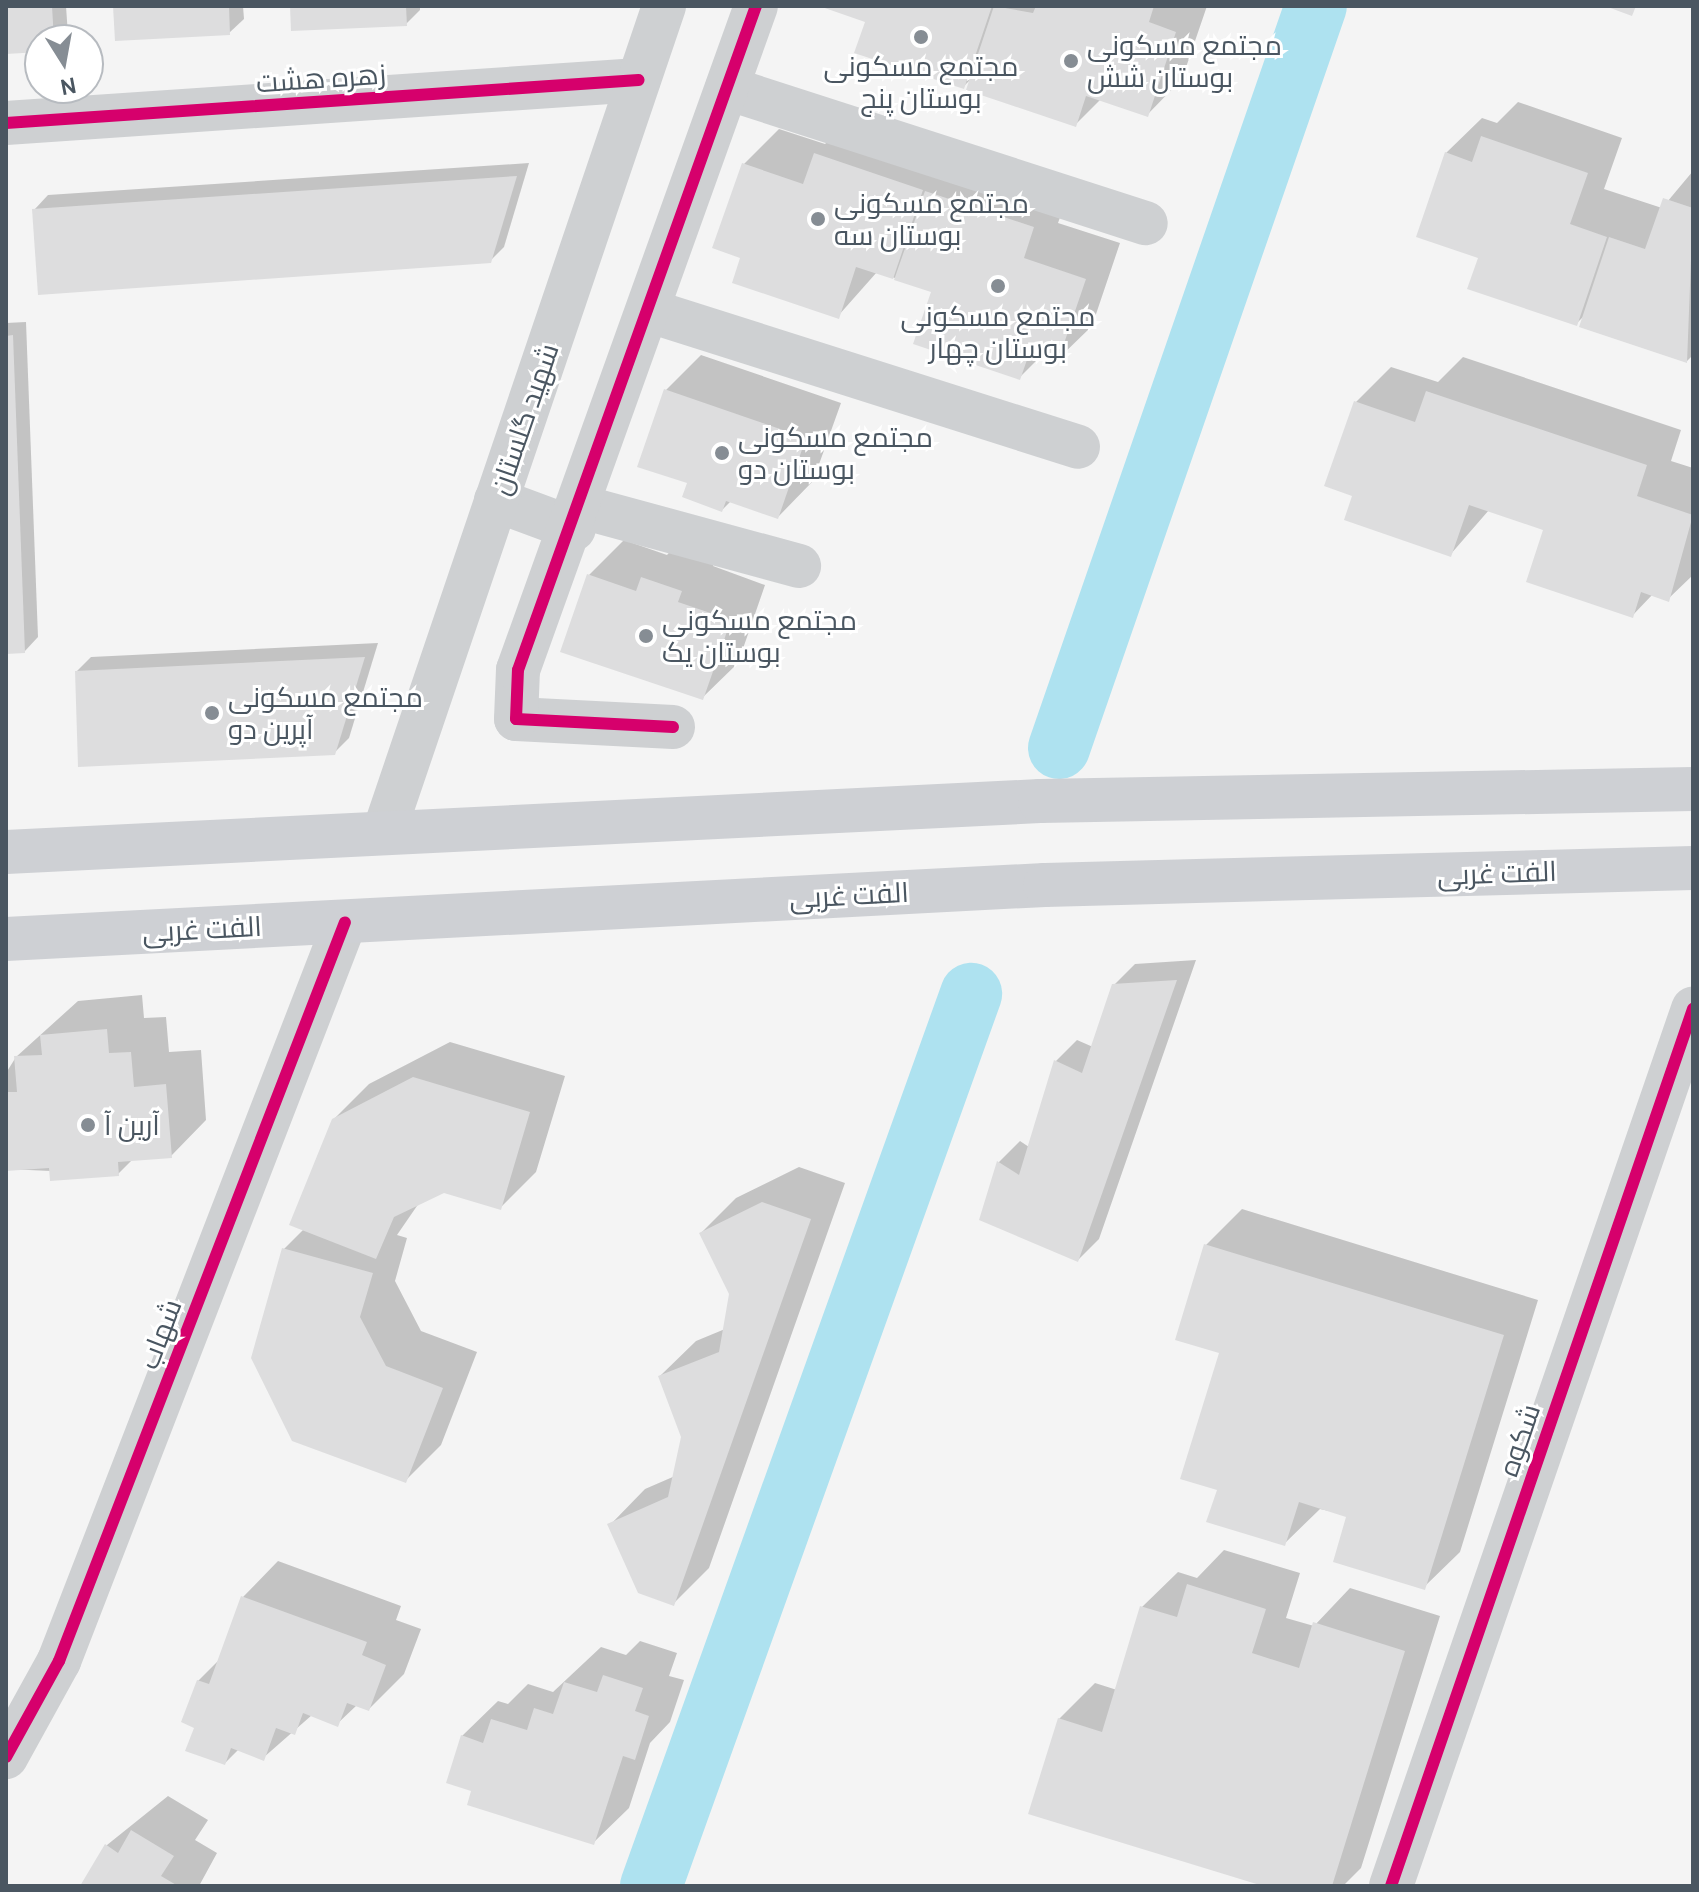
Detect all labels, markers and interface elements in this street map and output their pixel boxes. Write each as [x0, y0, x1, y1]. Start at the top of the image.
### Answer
north arrow [24, 24, 104, 104]
marker: مجتمع مسکونی بوستان پنج [912, 28, 930, 46]
place label: مجتمع مسکونی بوستان شش [1087, 28, 1282, 94]
place label: مجتمع مسکونی بوستان پنج [824, 49, 1018, 115]
marker: مجتمع مسکونی بوستان شش [1062, 52, 1080, 70]
street label: زهره هشت [255, 57, 387, 99]
text: N [58, 71, 79, 101]
place label: مجتمع مسکونی بوستان سه [834, 186, 1029, 252]
marker: مجتمع مسکونی بوستان سه [809, 210, 827, 228]
marker: مجتمع مسکونی بوستان چهار [989, 277, 1007, 295]
place label: مجتمع مسکونی بوستان چهار [901, 299, 1095, 365]
street label: شهید گلستان [482, 339, 566, 499]
place label: مجتمع مسکونی بوستان دو [738, 420, 933, 486]
marker: مجتمع مسکونی بوستان دو [713, 444, 731, 462]
place label: مجتمع مسکونی بوستان یک [662, 603, 857, 669]
marker: مجتمع مسکونی بوستان یک [637, 627, 655, 645]
place label: مجتمع مسکونی آپرین دو [228, 680, 423, 746]
marker: مجتمع مسکونی آپرین دو [203, 704, 221, 722]
street label: الفت غربی [1437, 854, 1557, 892]
street label: الفت غربی [788, 875, 910, 915]
street label: الفت غربی [141, 909, 263, 949]
place label: آرین آ [104, 1108, 160, 1142]
marker: آرین آ [79, 1116, 97, 1134]
street label: شهاب [131, 1294, 189, 1374]
street label: شکوه [1491, 1399, 1547, 1481]

